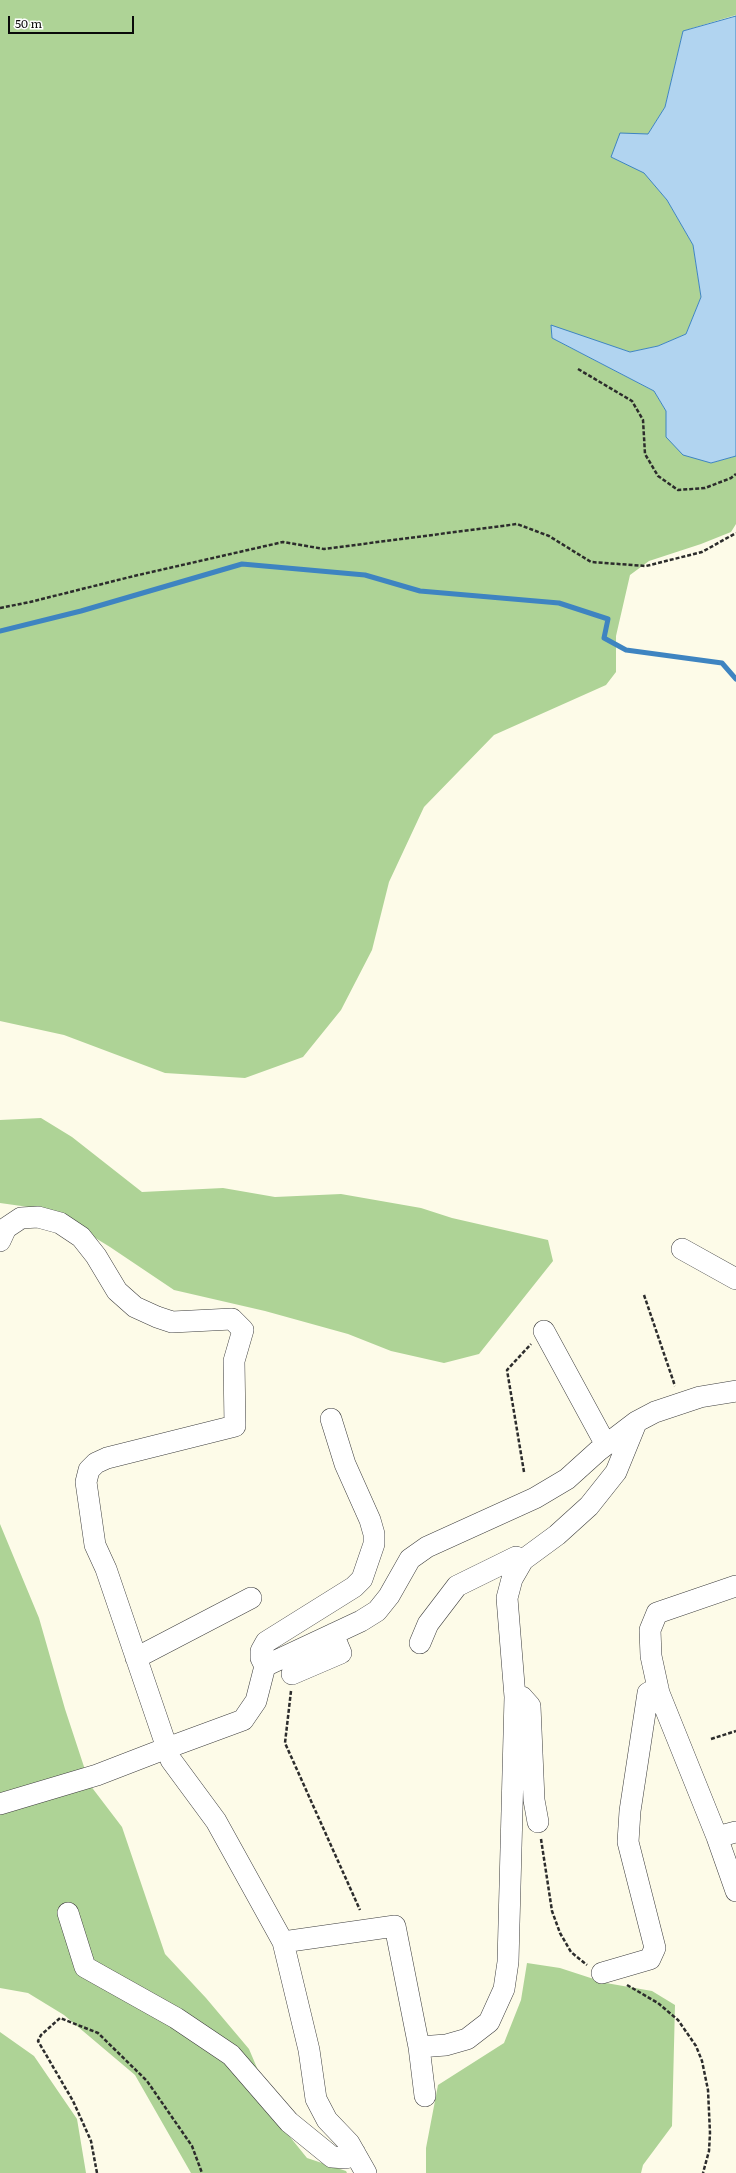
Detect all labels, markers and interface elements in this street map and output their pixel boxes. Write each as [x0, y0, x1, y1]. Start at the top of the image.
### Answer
scale bar [10, 8, 136, 34]
text: 50 m [15, 14, 42, 32]

